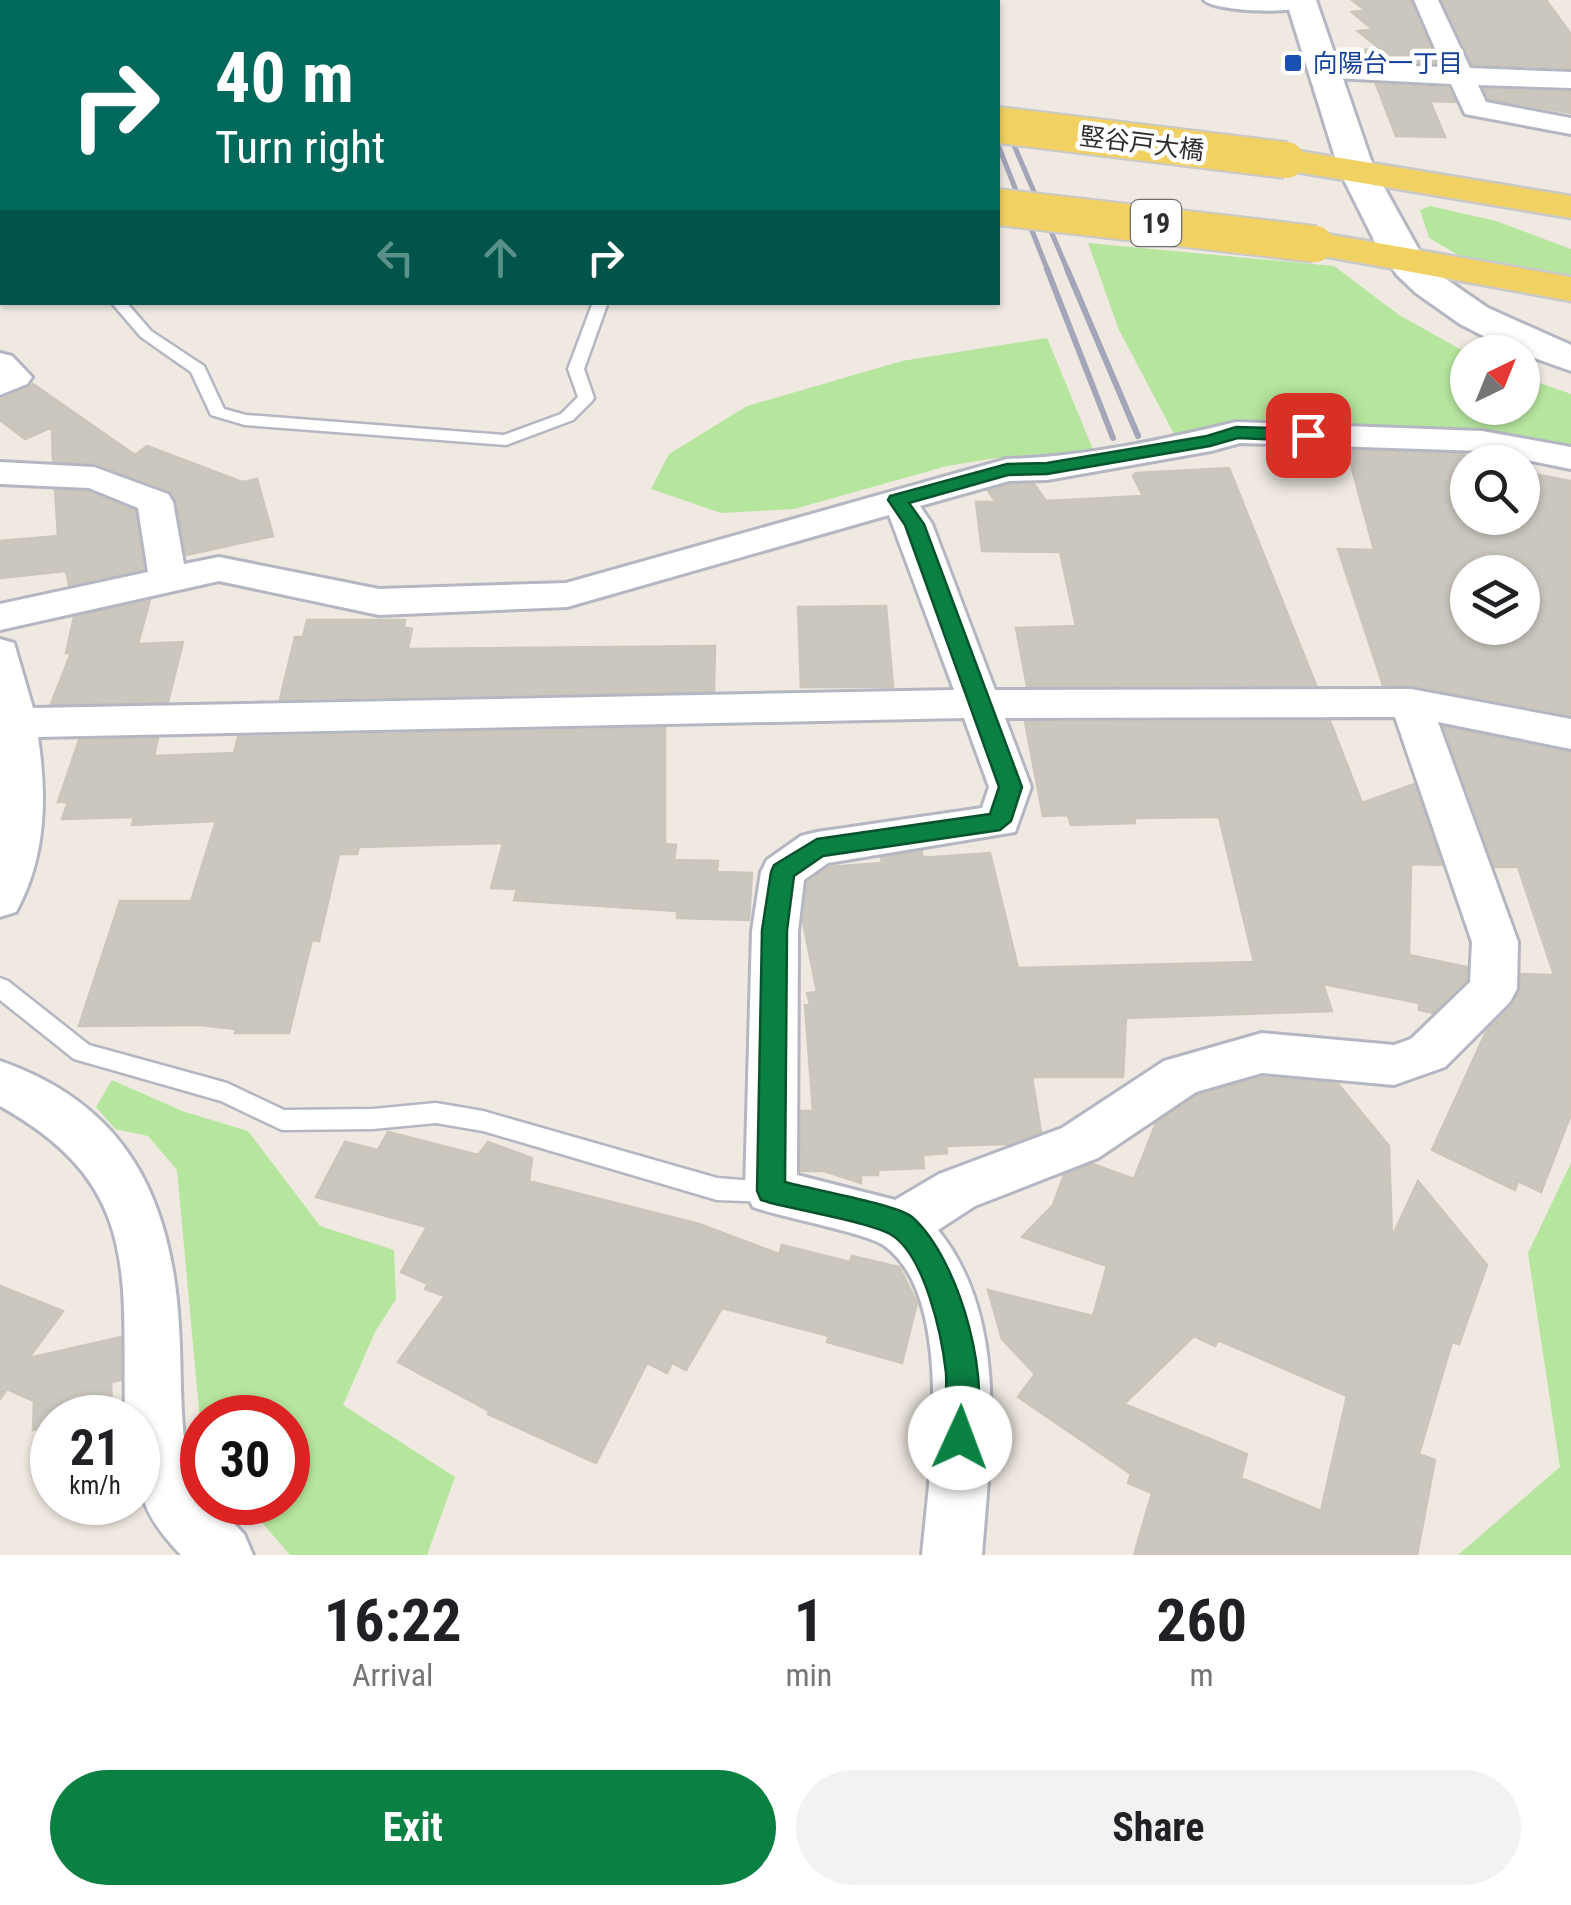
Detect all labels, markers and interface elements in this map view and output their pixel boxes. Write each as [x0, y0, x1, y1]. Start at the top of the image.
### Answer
text: 40 m [215, 37, 354, 119]
icon: right [50, 40, 180, 170]
place label: 向陽台一丁目 [1313, 49, 1463, 78]
marker: 向陽台一丁目 [1282, 52, 1304, 74]
text: Turn right [215, 121, 385, 174]
street label: 竪谷戸大橋 [1078, 121, 1206, 166]
road number: 19 [1131, 200, 1181, 246]
icon: left [368, 230, 423, 285]
icon: ahead [473, 230, 528, 285]
icon: right [578, 230, 633, 285]
north arrow [1450, 335, 1540, 425]
map controls [1450, 335, 1540, 645]
pin [1266, 393, 1351, 478]
icon: arrive [1281, 408, 1336, 463]
button: search [1450, 445, 1540, 535]
button: layers [1450, 555, 1540, 645]
position arrow [908, 1386, 1012, 1490]
speed limit sign: 30 [180, 1395, 310, 1525]
text: 21 [70, 1419, 120, 1477]
text: km/h [69, 1471, 121, 1500]
text: 16:22 [324, 1585, 462, 1656]
text: 1 [794, 1585, 824, 1656]
text: 260 [1156, 1585, 1247, 1656]
text: Arrival [352, 1656, 433, 1694]
text: min [785, 1656, 832, 1694]
text: m [1190, 1656, 1214, 1694]
button: Exit [50, 1770, 776, 1885]
button: Share [796, 1770, 1521, 1885]

